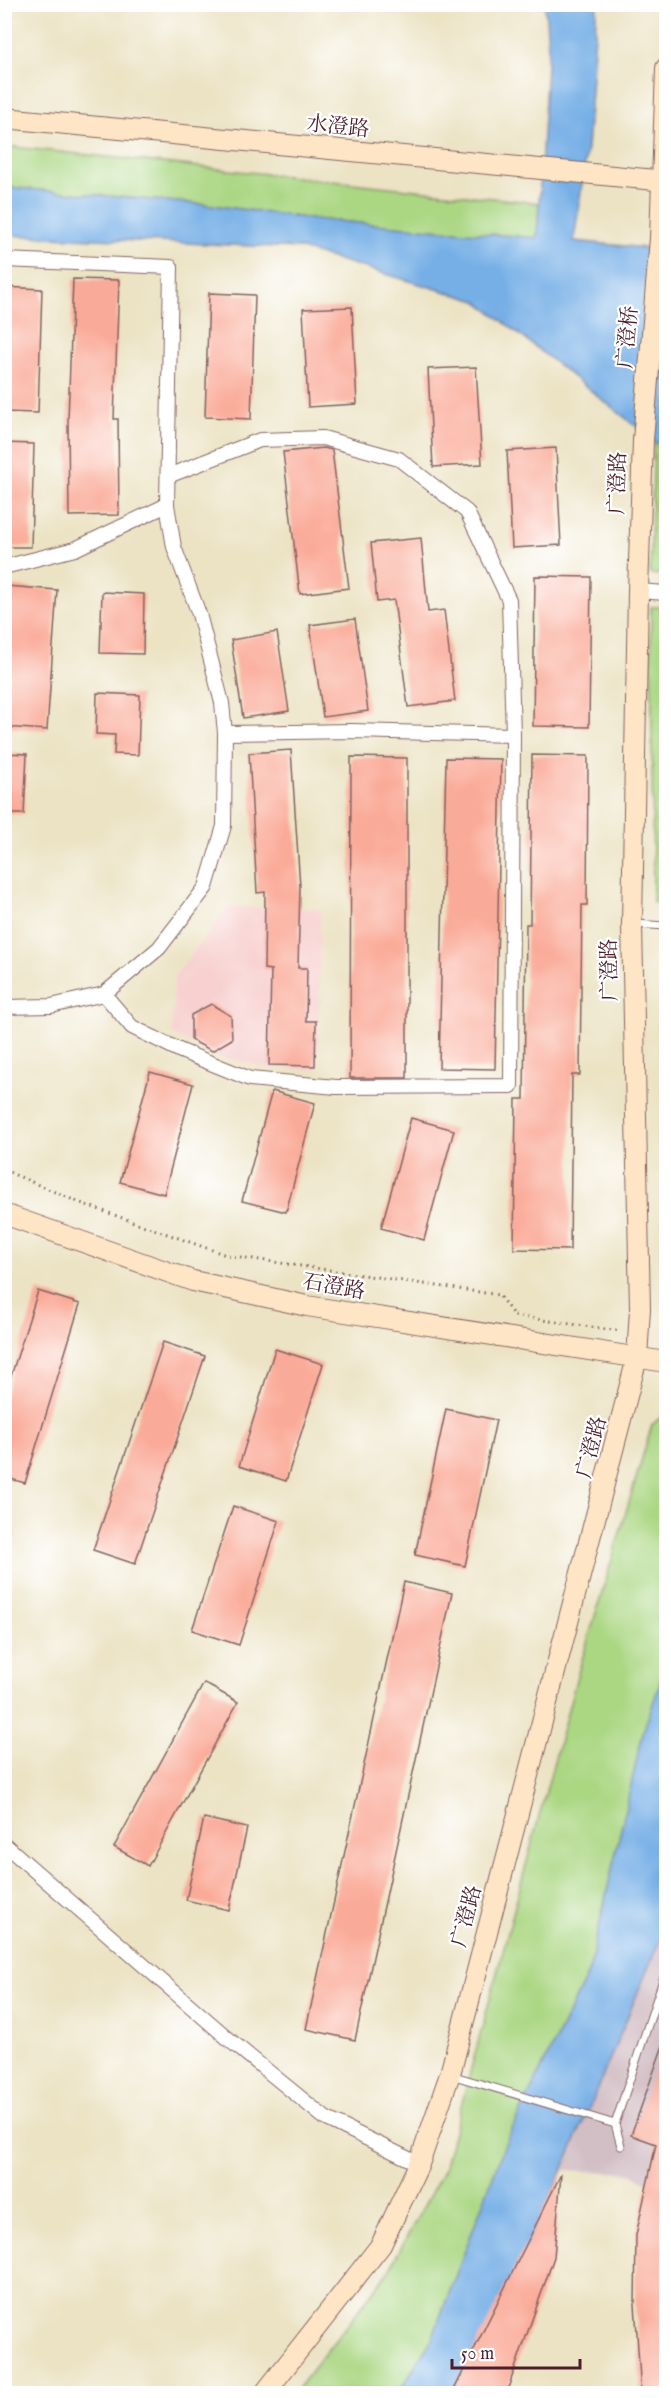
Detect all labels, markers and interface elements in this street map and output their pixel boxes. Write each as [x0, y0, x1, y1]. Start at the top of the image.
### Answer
street label: 水澄路 [305, 111, 371, 144]
street label: 广澄桥 [612, 305, 645, 370]
street label: 广澄路 [604, 451, 633, 515]
street label: 广澄路 [596, 938, 625, 1002]
street label: 石澄路 [300, 1269, 367, 1306]
street label: 广澄路 [571, 1413, 614, 1481]
street label: 广澄路 [446, 1882, 489, 1950]
scale bar [452, 2332, 580, 2370]
text: 50 m [461, 2343, 494, 2366]

